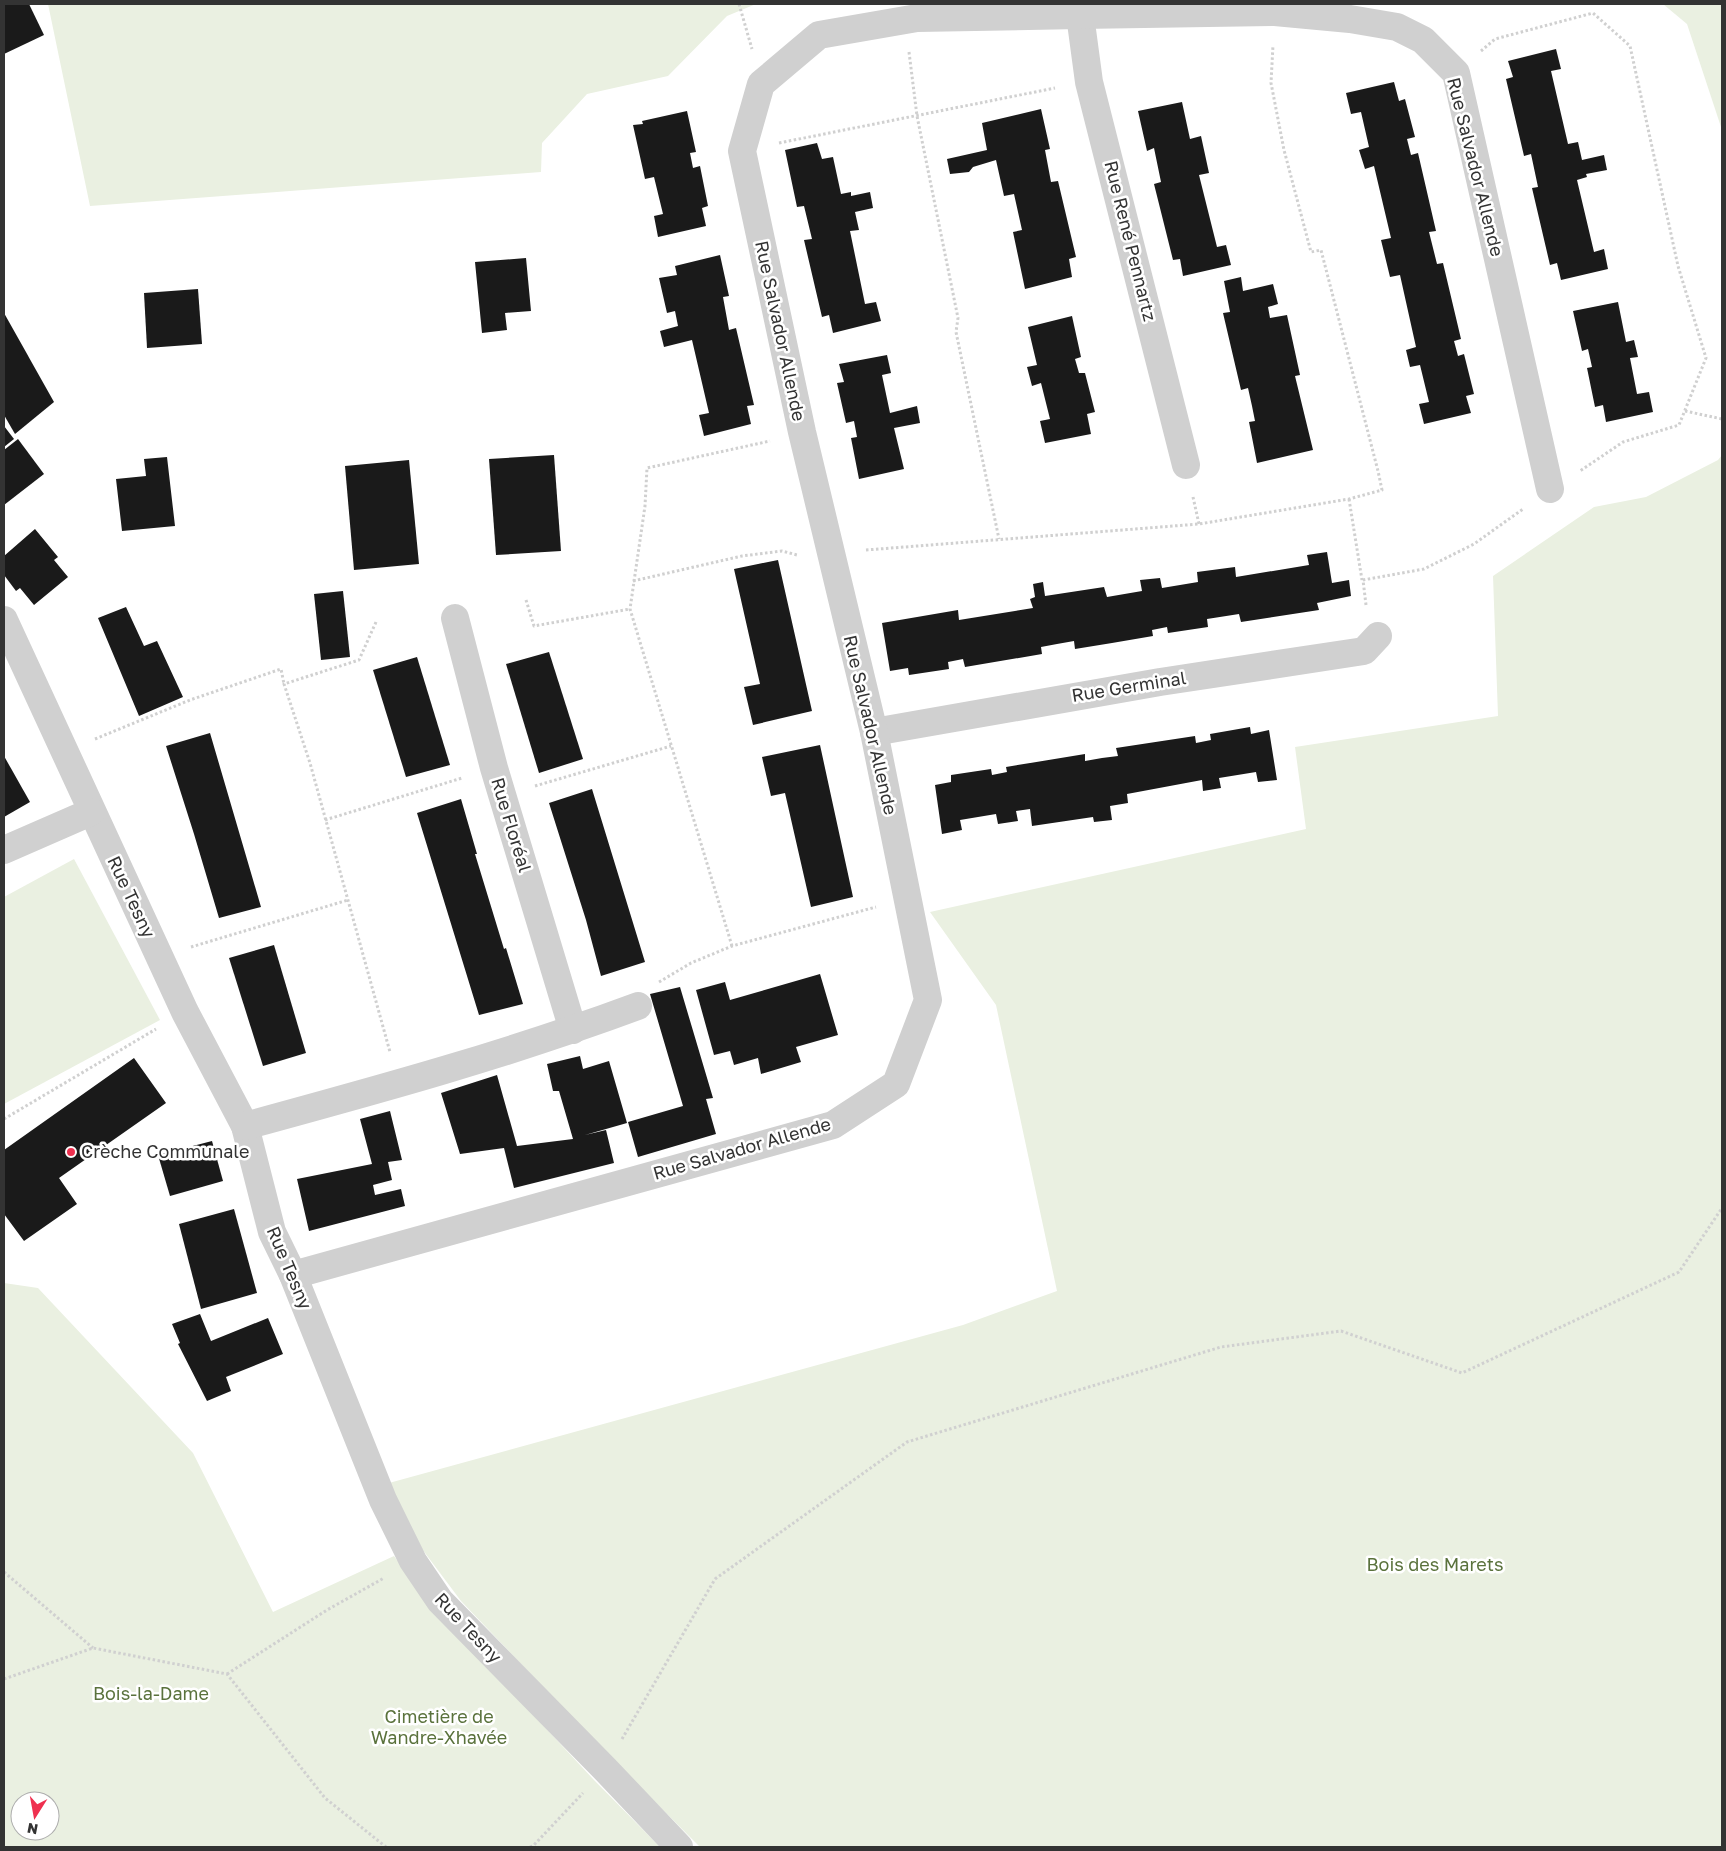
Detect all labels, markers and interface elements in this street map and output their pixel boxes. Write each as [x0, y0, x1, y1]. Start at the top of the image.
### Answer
street label: Rue Salvador Allende [1443, 75, 1509, 259]
street label: Rue René Pennartz [1100, 158, 1162, 323]
street label: Rue Salvador Allende [751, 239, 811, 423]
street label: Rue Salvador Allende [840, 633, 902, 817]
street label: Rue Germinal [1070, 666, 1188, 706]
street label: Rue Floréal [487, 775, 537, 875]
street label: Rue Tesny [103, 852, 160, 941]
street label: Rue Salvador Allende [650, 1112, 833, 1184]
place label: Crèche Communale [81, 1140, 249, 1162]
marker: Crèche Communale [65, 1146, 77, 1158]
street label: Rue Tesny [263, 1223, 317, 1312]
park label: Bois des Marets [1367, 1553, 1503, 1575]
street label: Rue Tesny [431, 1588, 507, 1667]
park label: Bois-la-Dame [93, 1682, 209, 1704]
park label: Cimetière de Wandre-Xhavée [371, 1705, 507, 1748]
north arrow [10, 1791, 60, 1841]
text: N [26, 1820, 39, 1839]

